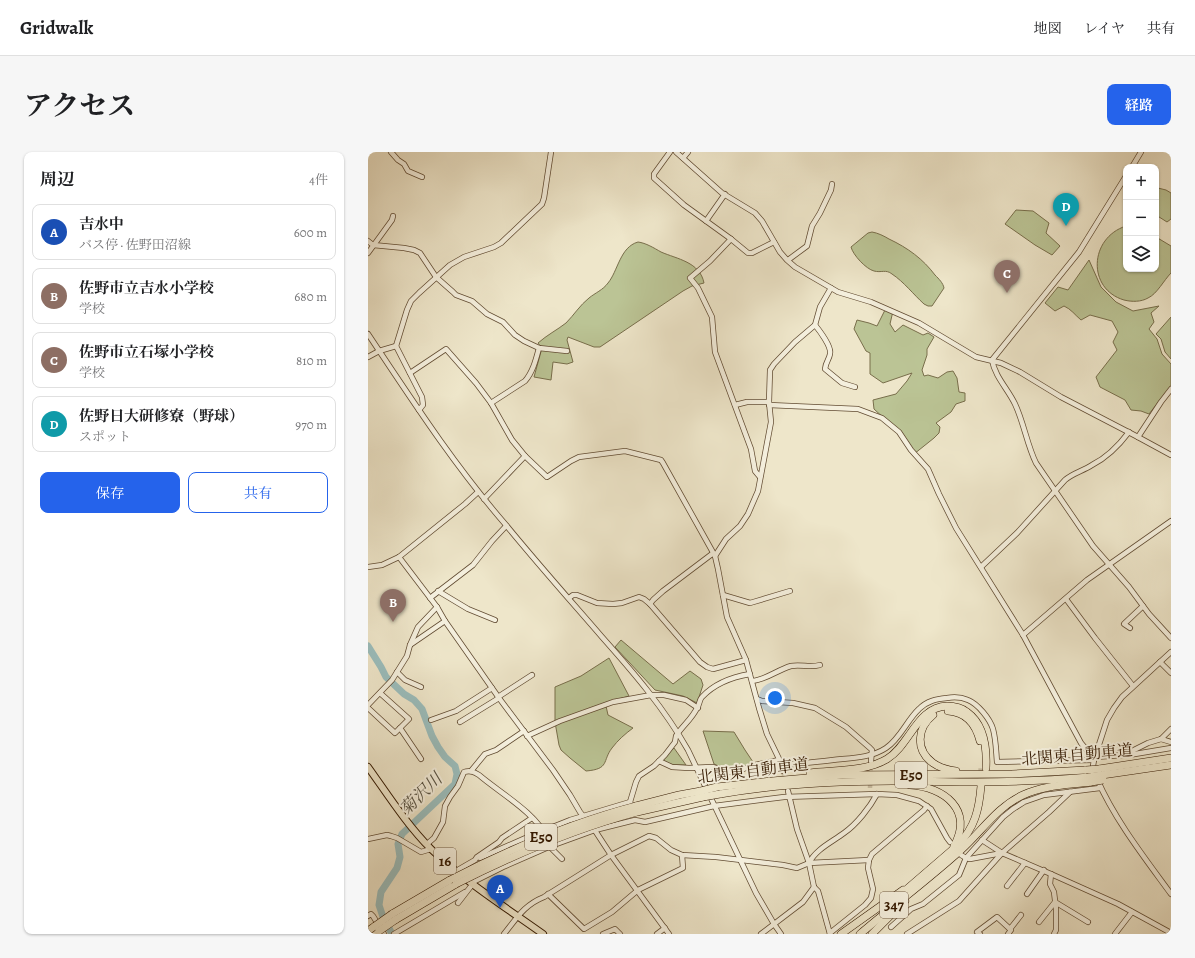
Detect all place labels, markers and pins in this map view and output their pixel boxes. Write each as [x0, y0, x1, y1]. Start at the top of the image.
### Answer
pin: D [1053, 193, 1079, 226]
pin: C [994, 260, 1020, 293]
pin: B [380, 589, 406, 622]
pin: A [487, 875, 513, 908]

